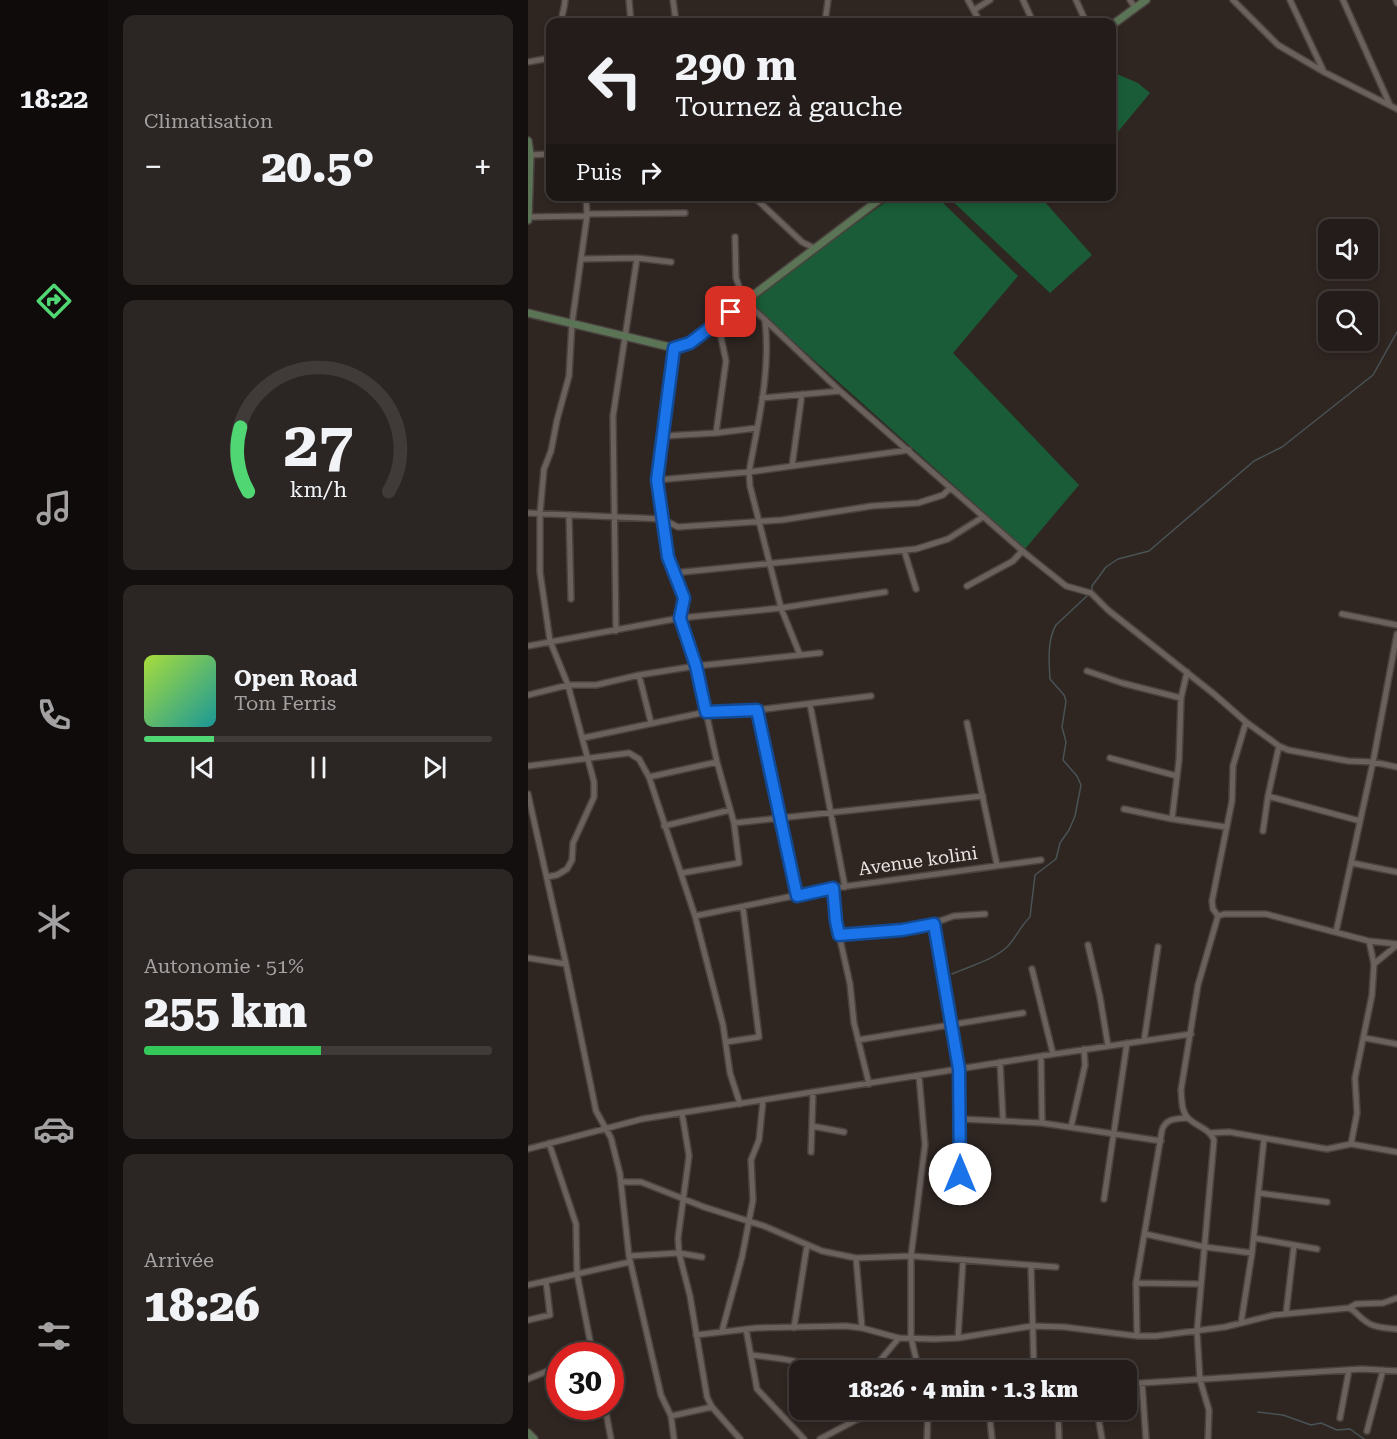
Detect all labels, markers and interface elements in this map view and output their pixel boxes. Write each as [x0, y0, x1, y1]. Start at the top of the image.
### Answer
text: 290 m [675, 41, 797, 90]
icon: left [576, 42, 654, 120]
text: 18:22 [20, 83, 88, 115]
text: Tournez à gauche [675, 91, 903, 123]
text: Climatisation [144, 109, 273, 133]
text: 20.5° [261, 140, 375, 193]
text: − [144, 147, 162, 186]
text: + [474, 147, 492, 186]
icon: right [634, 156, 667, 189]
text: Puis [576, 160, 622, 185]
map controls [1318, 219, 1378, 351]
button: sound [1318, 219, 1378, 279]
icon: directions [33, 280, 75, 322]
pin [705, 286, 756, 337]
button: search [1318, 291, 1378, 351]
icon: arrive [714, 295, 747, 328]
text: 27 [283, 408, 353, 481]
text: km/h [289, 477, 347, 502]
icon: music [33, 487, 75, 529]
text: Open Road [234, 666, 357, 691]
text: Tom Ferris [234, 691, 336, 715]
icon: phone [33, 694, 75, 736]
icon: previous [186, 751, 219, 784]
icon: pause [302, 751, 335, 784]
icon: next [418, 751, 451, 784]
street label: Avenue kolini [857, 842, 979, 879]
icon: climate [33, 901, 75, 943]
text: Autonomie · 51% [144, 954, 304, 978]
text: 255 km [144, 985, 307, 1038]
icon: car [33, 1108, 75, 1150]
position arrow [928, 1142, 992, 1206]
text: Arrivée [144, 1248, 214, 1272]
text: 18:26 [144, 1279, 260, 1332]
icon: filters [33, 1315, 75, 1357]
speed limit sign: 30 [546, 1342, 624, 1420]
text: 18:26 · 4 min · 1.3 km [848, 1377, 1078, 1402]

